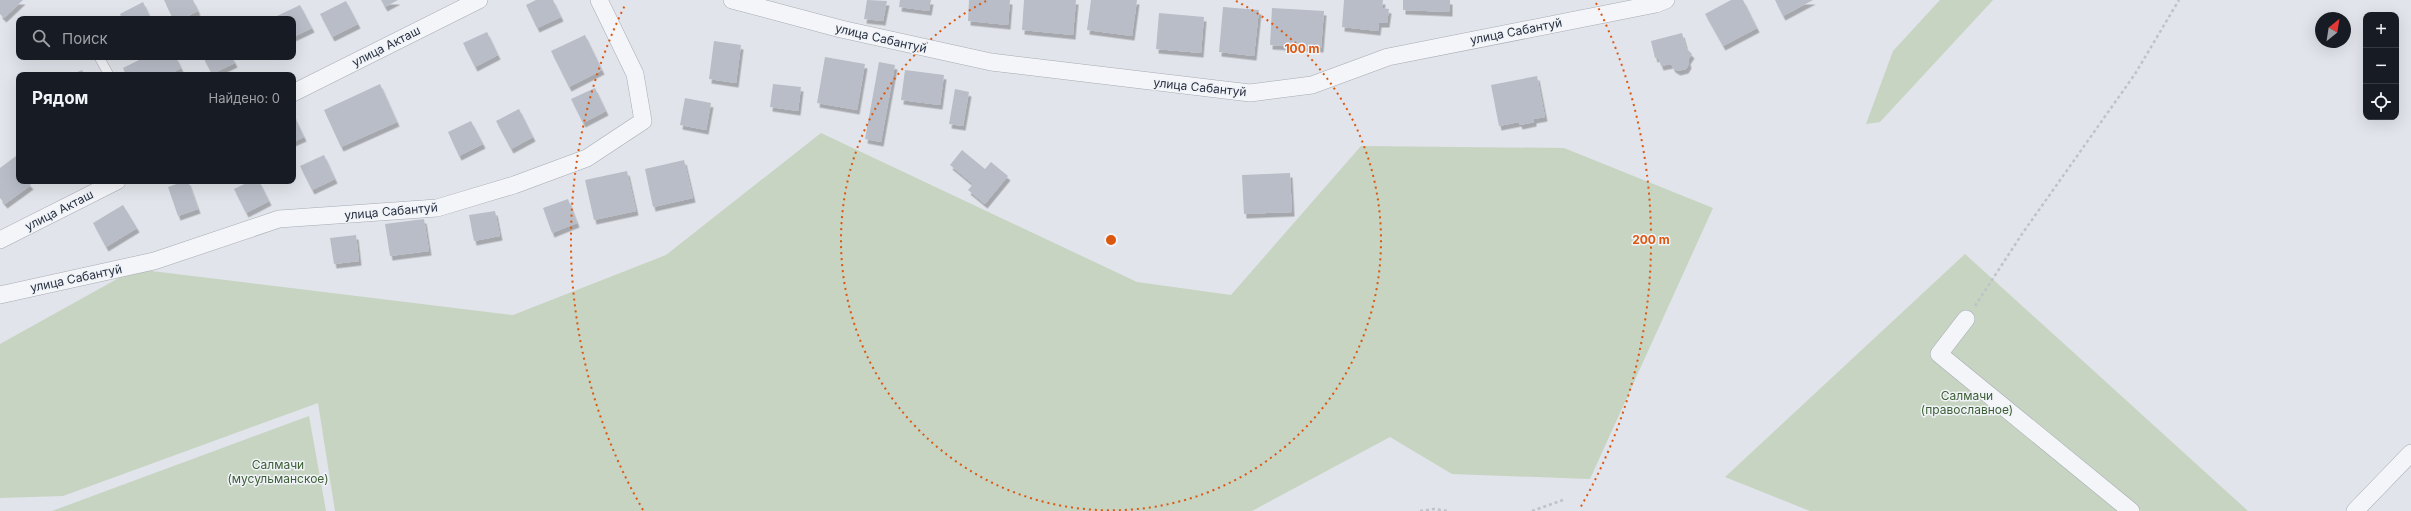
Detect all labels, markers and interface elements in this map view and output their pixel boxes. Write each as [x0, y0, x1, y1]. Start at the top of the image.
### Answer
north arrow [2315, 12, 2351, 48]
map controls [2363, 12, 2399, 120]
button: + [2363, 12, 2399, 48]
street label: улица Сабантуй [1469, 15, 1563, 47]
search box [16, 16, 296, 60]
street label: улица Сабантуй [834, 20, 928, 56]
street label: улица Акташ [349, 22, 423, 70]
icon: search [30, 27, 52, 49]
text: Поиск [62, 29, 108, 48]
text: 100 m [1284, 41, 1320, 56]
button: − [2363, 48, 2399, 84]
street label: улица Сабантуй [1153, 75, 1247, 99]
button: locate [2363, 84, 2399, 120]
text: Рядом [32, 88, 88, 108]
text: Найдено: 0 [209, 90, 280, 106]
street label: улица Акташ [22, 186, 96, 234]
street label: улица Сабантуй [344, 199, 438, 223]
text: 200 m [1632, 232, 1670, 247]
centre of rings [1104, 233, 1118, 247]
street label: улица Сабантуй [29, 261, 123, 295]
park label: Салмачи (православное) [1921, 388, 2013, 417]
park label: Салмачи (мусульманское) [227, 457, 329, 486]

